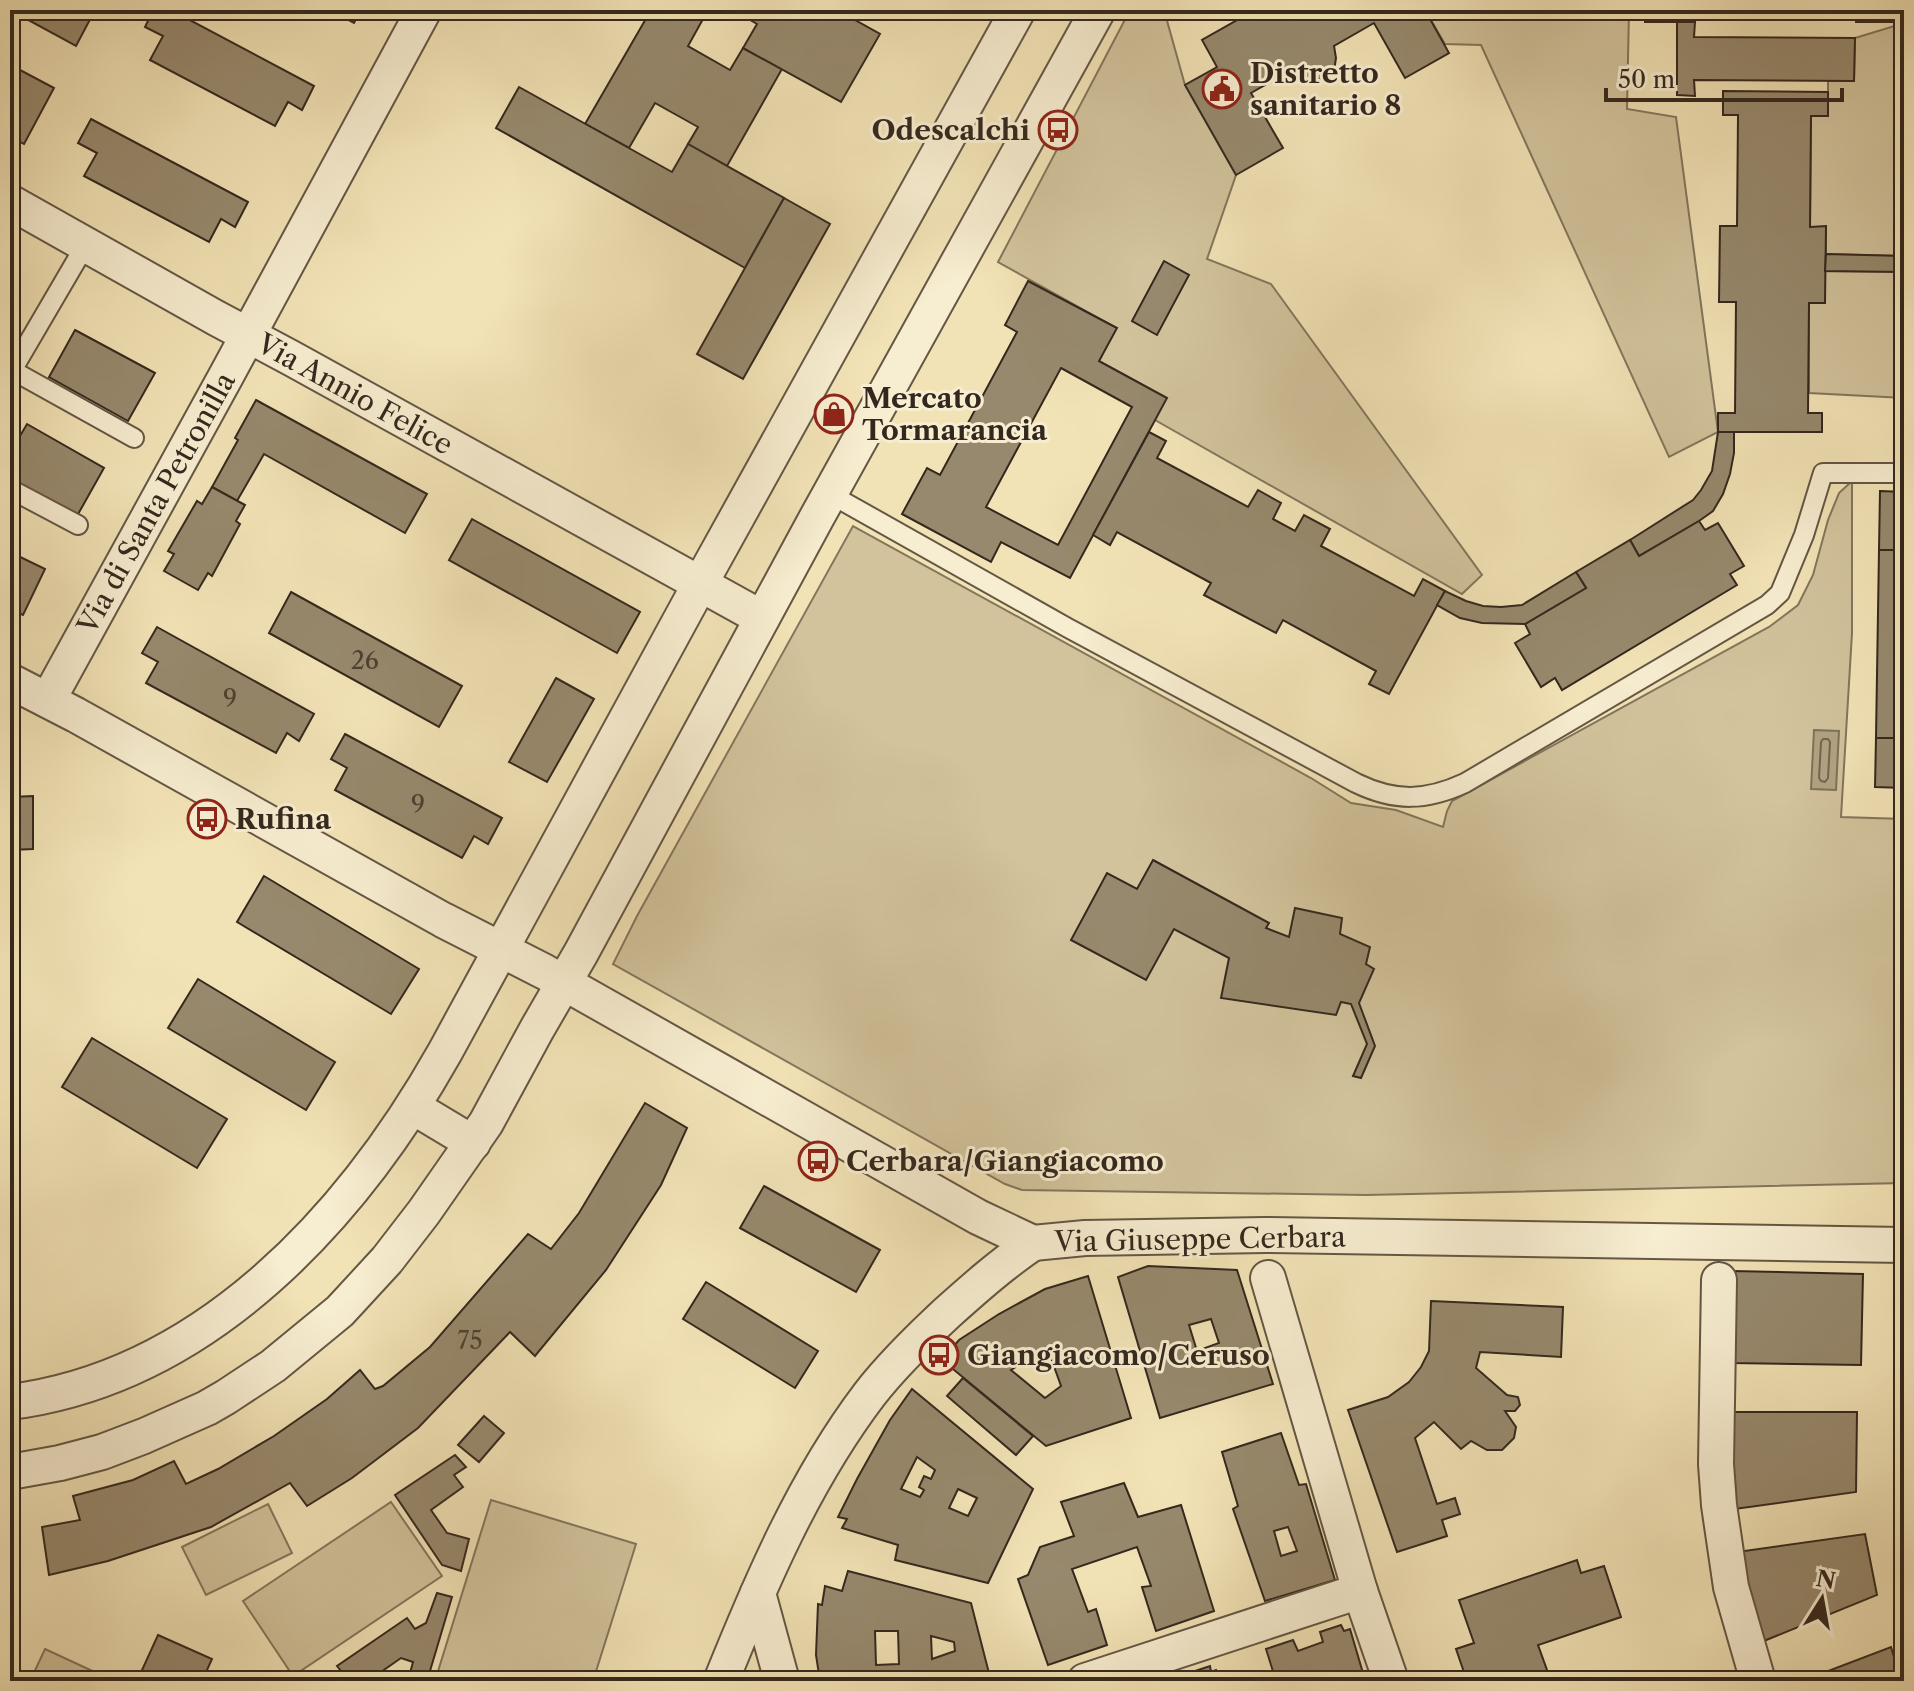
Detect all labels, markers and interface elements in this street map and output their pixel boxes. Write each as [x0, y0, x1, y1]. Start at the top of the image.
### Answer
scale bar [1606, 52, 1842, 102]
place label: Distretto sanitario 8 [1250, 56, 1402, 122]
text: 50 m [1618, 65, 1675, 94]
public building icon: Distretto sanitario 8 [1201, 68, 1243, 110]
bus stop icon: Odescalchi [1037, 109, 1079, 151]
place label: Odescalchi [871, 113, 1030, 147]
street label: Via Annio Felice [250, 326, 459, 462]
street label: Via di Santa Petronilla [69, 366, 242, 641]
place label: Mercato Tormarancia [862, 381, 1048, 447]
shop icon: Mercato Tormarancia [813, 393, 855, 435]
house number: 26 [351, 646, 379, 675]
house number: 9 [223, 684, 237, 713]
house number: 9 [411, 790, 425, 819]
bus stop icon: Rufina [186, 798, 228, 840]
place label: Rufina [235, 802, 332, 836]
bus stop icon: Cerbara/Giangiacomo [797, 1140, 839, 1182]
place label: Cerbara/Giangiacomo [846, 1144, 1164, 1178]
street label: Via Giuseppe Cerbara [1053, 1219, 1346, 1259]
house number: 75 [458, 1326, 482, 1355]
bus stop icon: Giangiacomo/Ceruso [918, 1334, 960, 1376]
place label: Giangiacomo/Ceruso [967, 1338, 1270, 1372]
north arrow [1782, 1559, 1862, 1639]
text: N [1814, 1565, 1838, 1595]

